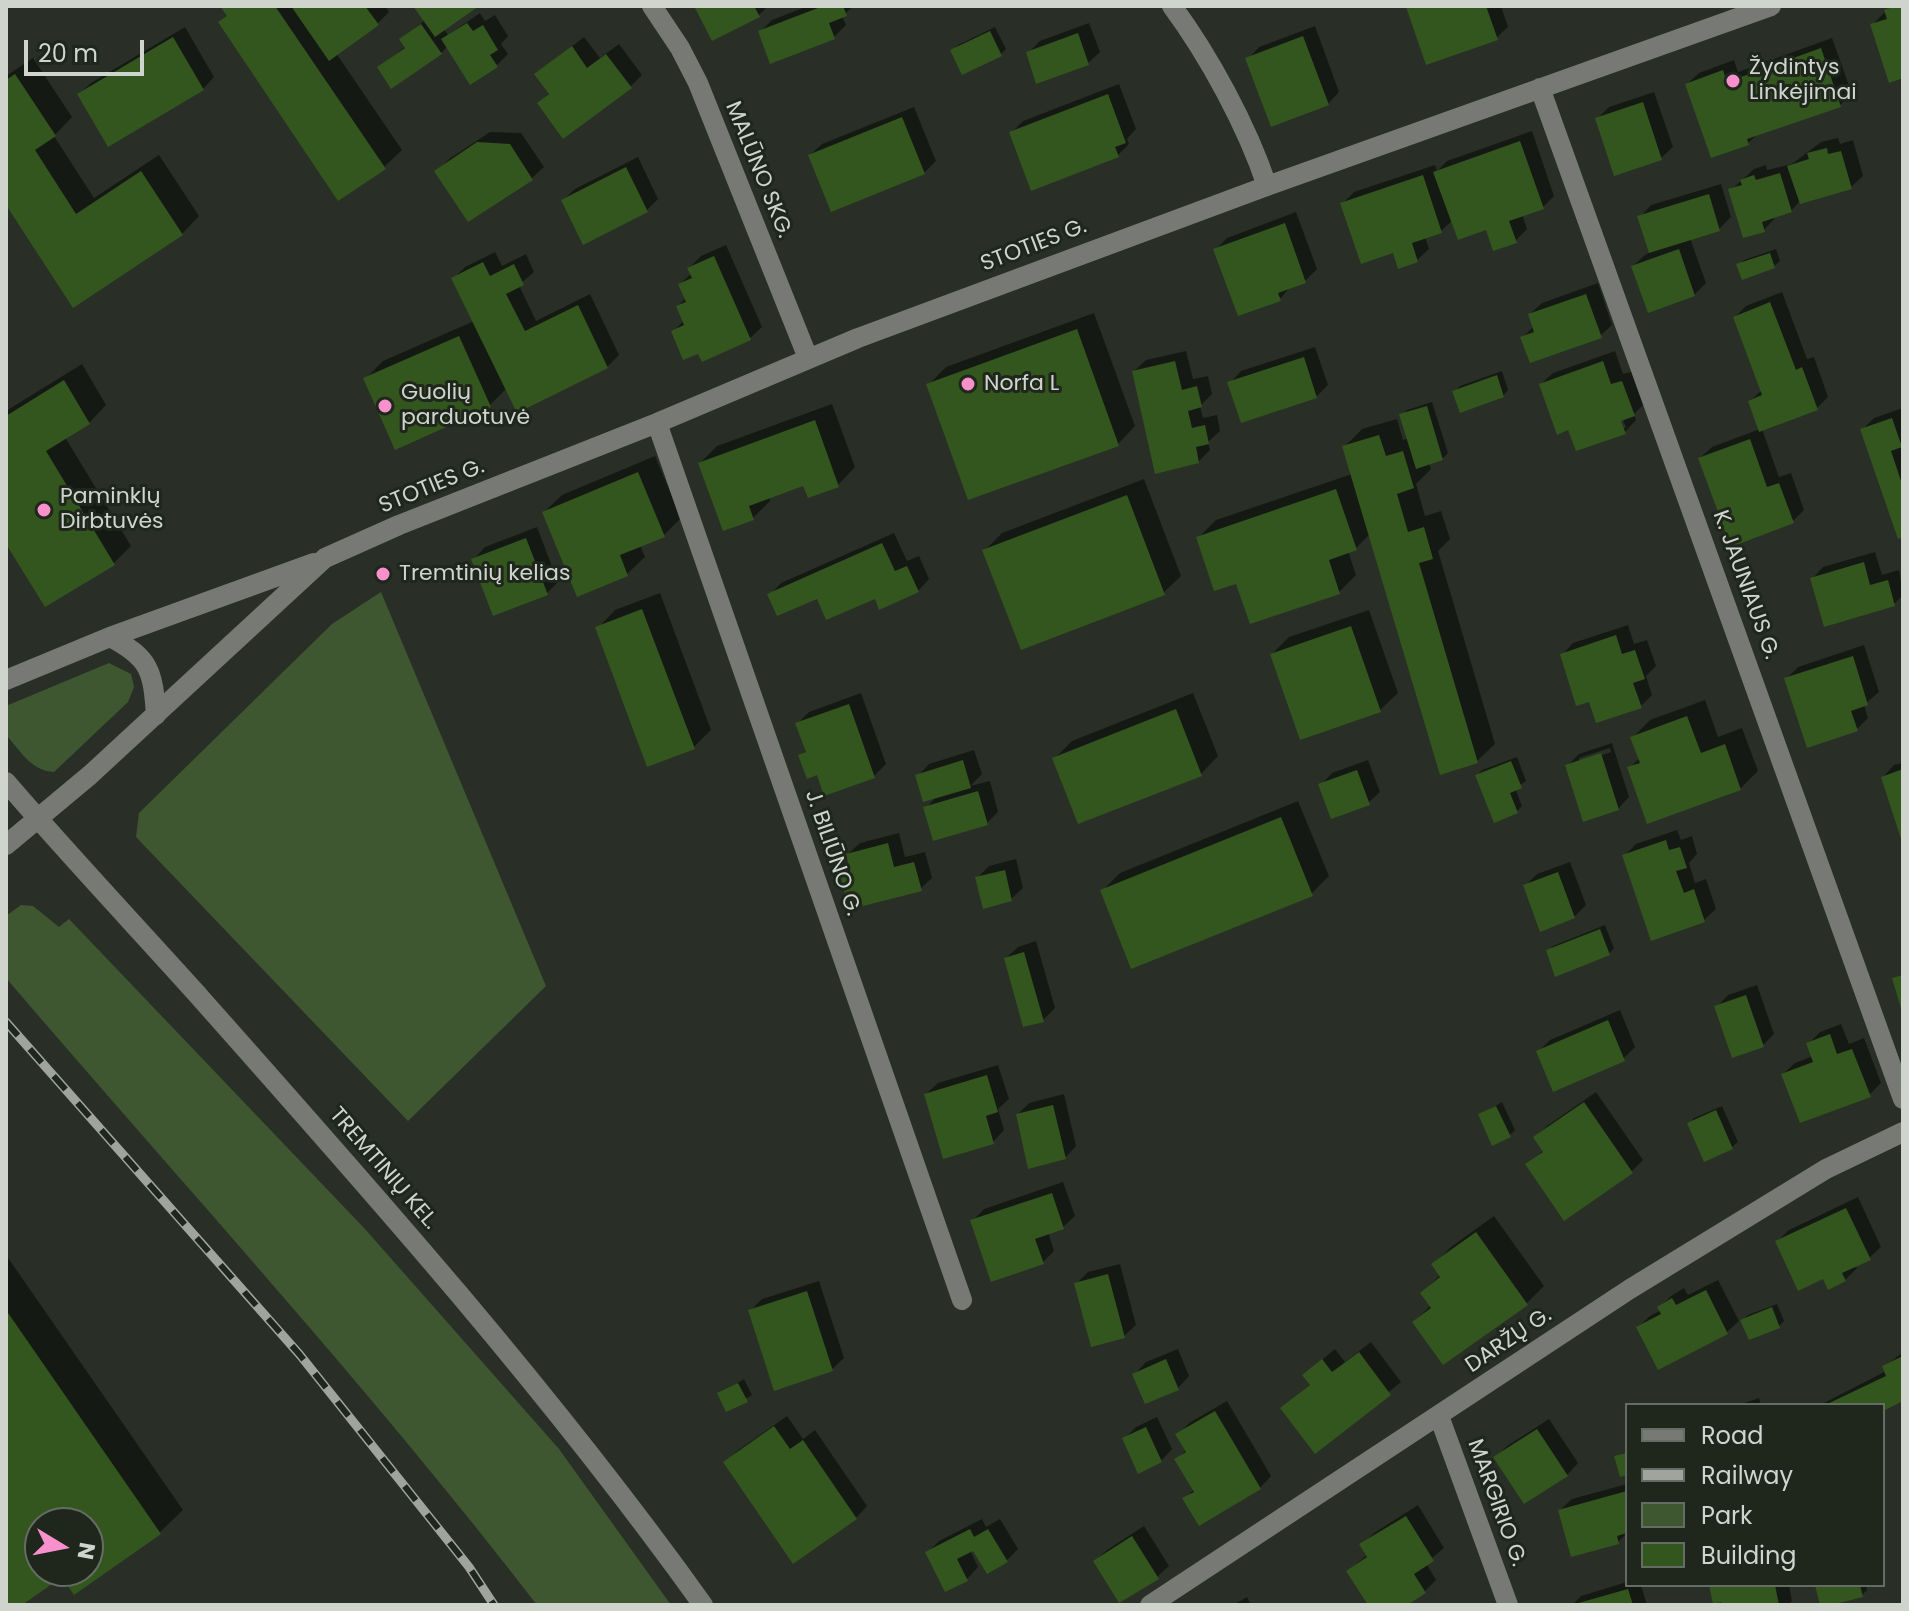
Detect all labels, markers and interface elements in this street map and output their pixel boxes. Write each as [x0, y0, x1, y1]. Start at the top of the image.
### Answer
scale bar [28, 24, 148, 74]
text: 20 m [38, 37, 98, 70]
place label: Žydintys Linkėjimai [1749, 55, 1857, 106]
marker: Žydintys Linkėjimai [1724, 72, 1742, 90]
street label: MALŪNO SKG. [719, 98, 797, 242]
street label: STOTIES G. [977, 214, 1091, 278]
place label: Norfa L [984, 371, 1059, 397]
marker: Norfa L [959, 375, 977, 393]
place label: Guolių parduotuvė [401, 380, 530, 432]
marker: Guolių parduotuvė [376, 397, 394, 415]
street label: STOTIES G. [375, 454, 489, 520]
place label: Paminklų Dirbtuvės [60, 484, 164, 536]
marker: Paminklų Dirbtuvės [35, 501, 53, 519]
street label: K. JAUNIAUS G. [1706, 507, 1784, 663]
place label: Tremtinių kelias [399, 561, 570, 587]
marker: Tremtinių kelias [374, 565, 392, 583]
street label: J. BILIŪNO G. [798, 787, 866, 919]
street label: TREMTINIŲ KEL. [323, 1103, 443, 1235]
street label: DARŽŲ G. [1461, 1303, 1557, 1379]
legend [1625, 1403, 1885, 1587]
text: Road [1701, 1419, 1763, 1452]
street label: MARGIRIO G. [1461, 1436, 1531, 1570]
text: Railway [1701, 1459, 1793, 1492]
text: Park [1701, 1499, 1752, 1532]
north arrow [24, 1507, 104, 1587]
text: Building [1701, 1539, 1797, 1572]
text: N [69, 1540, 103, 1562]

